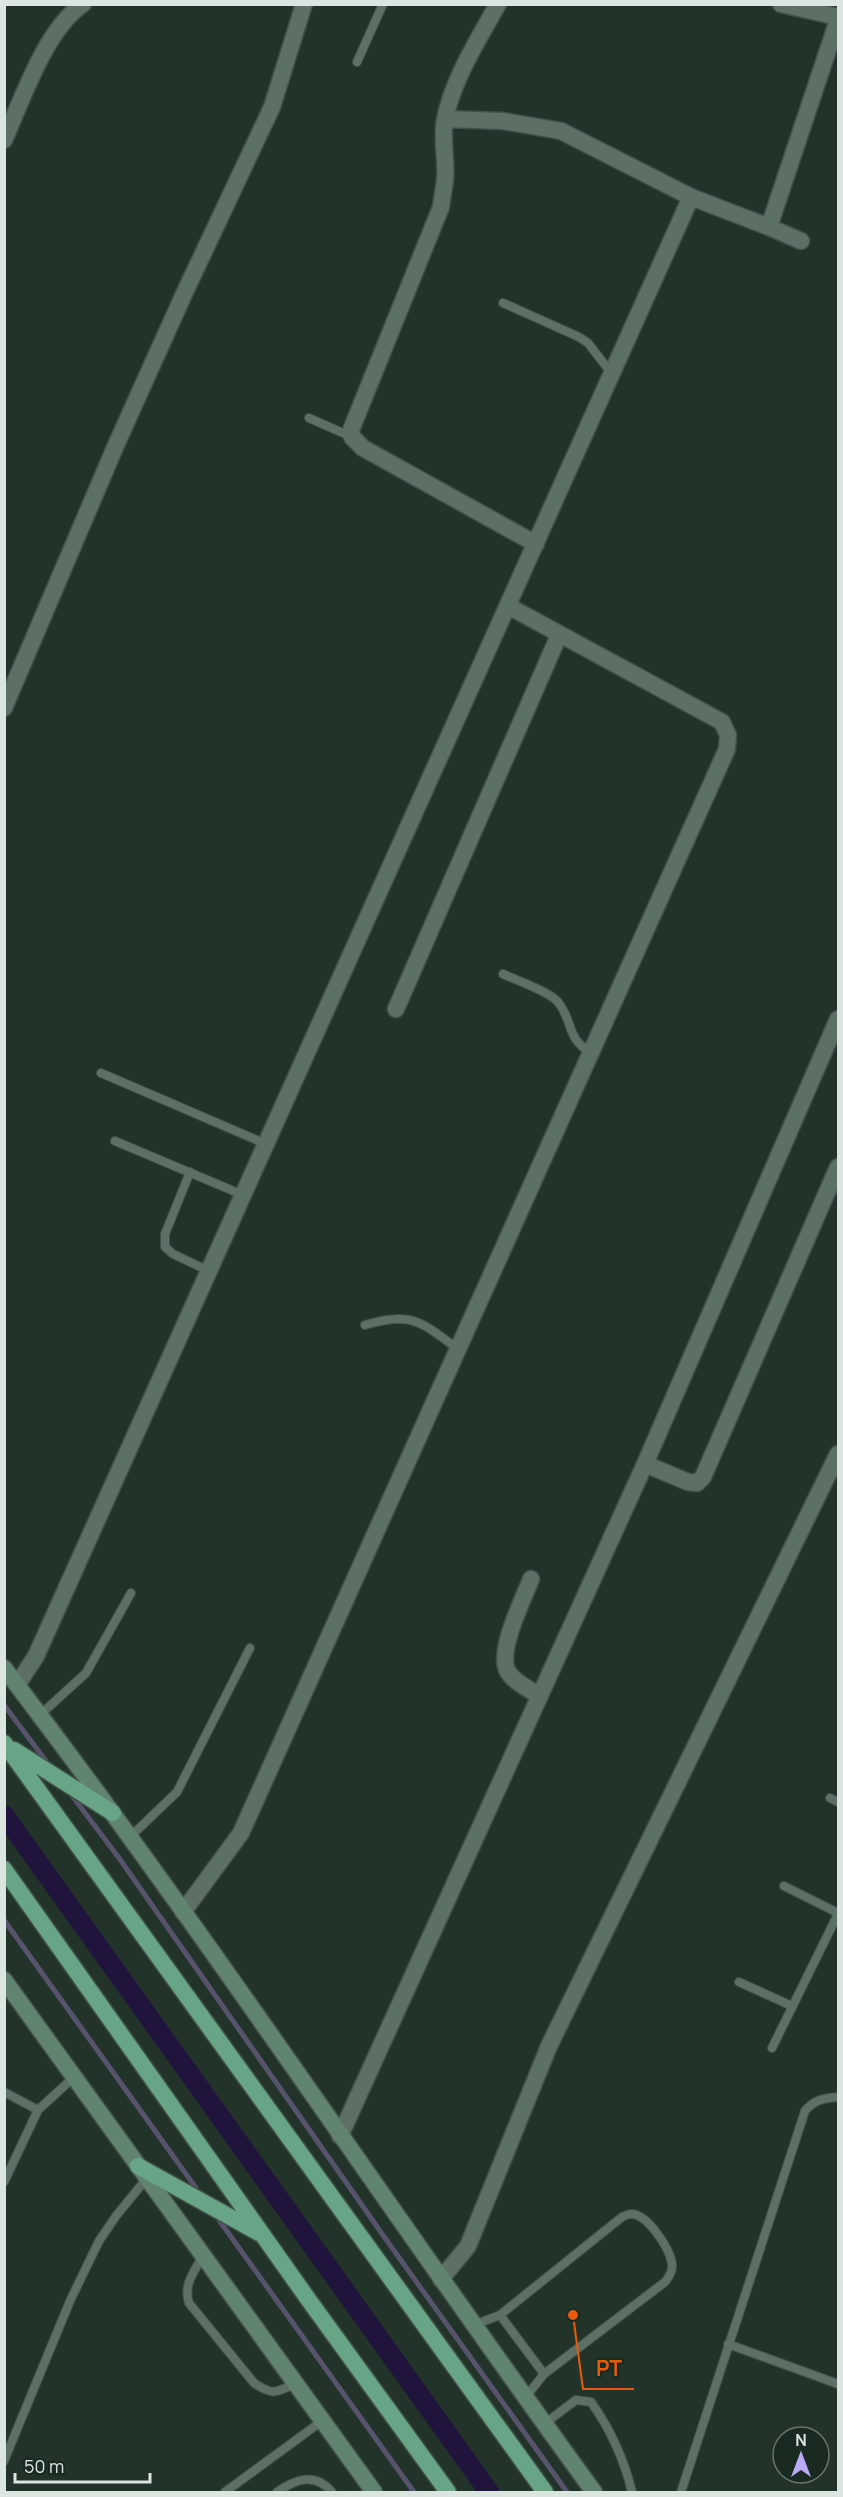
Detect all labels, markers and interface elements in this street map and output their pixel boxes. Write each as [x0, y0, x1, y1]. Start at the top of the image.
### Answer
callout: PT [583, 2350, 634, 2389]
text: PT [596, 2354, 622, 2382]
north arrow [771, 2425, 831, 2485]
text: N [795, 2429, 807, 2451]
scale bar [15, 2446, 150, 2484]
text: 50 m [24, 2454, 64, 2478]

